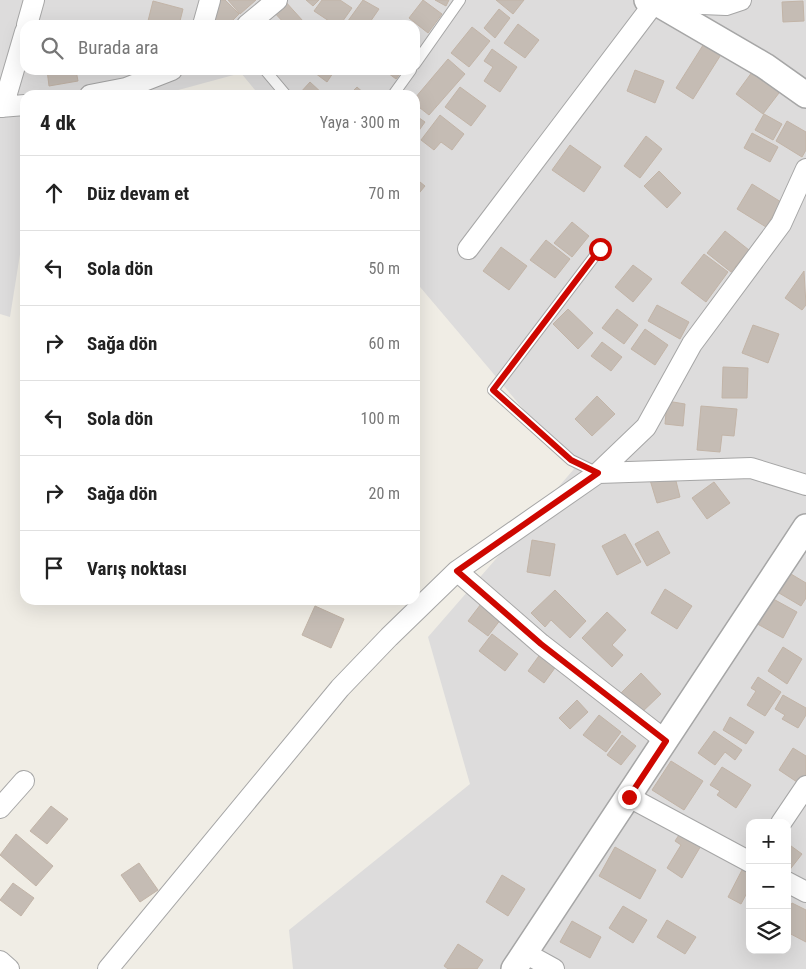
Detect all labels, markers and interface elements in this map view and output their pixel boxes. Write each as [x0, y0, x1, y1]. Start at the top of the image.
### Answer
search box [20, 20, 420, 75]
icon: search [38, 34, 66, 62]
text: Burada ara [78, 36, 159, 59]
text: 4 dk [40, 111, 76, 135]
text: Yaya · 300 m [320, 113, 400, 132]
icon: ahead [40, 179, 68, 207]
text: Düz devam et [87, 182, 189, 205]
text: 70 m [368, 184, 400, 203]
route start [589, 238, 612, 261]
icon: left [40, 254, 68, 282]
text: Sola dön [87, 257, 153, 280]
text: 50 m [368, 259, 400, 278]
icon: right [40, 329, 68, 357]
text: Sağa dön [87, 332, 157, 355]
text: 60 m [368, 334, 400, 353]
icon: left [40, 404, 68, 432]
text: Sola dön [87, 407, 153, 430]
text: 100 m [361, 409, 400, 428]
icon: right [40, 479, 68, 507]
text: Sağa dön [87, 482, 157, 505]
text: 20 m [368, 484, 400, 503]
icon: arrive [40, 554, 68, 582]
text: Varış noktası [87, 557, 187, 580]
route end [618, 786, 641, 809]
map controls [746, 819, 791, 954]
button: + [746, 819, 791, 864]
button: − [746, 864, 791, 909]
button: layers [746, 909, 791, 954]

